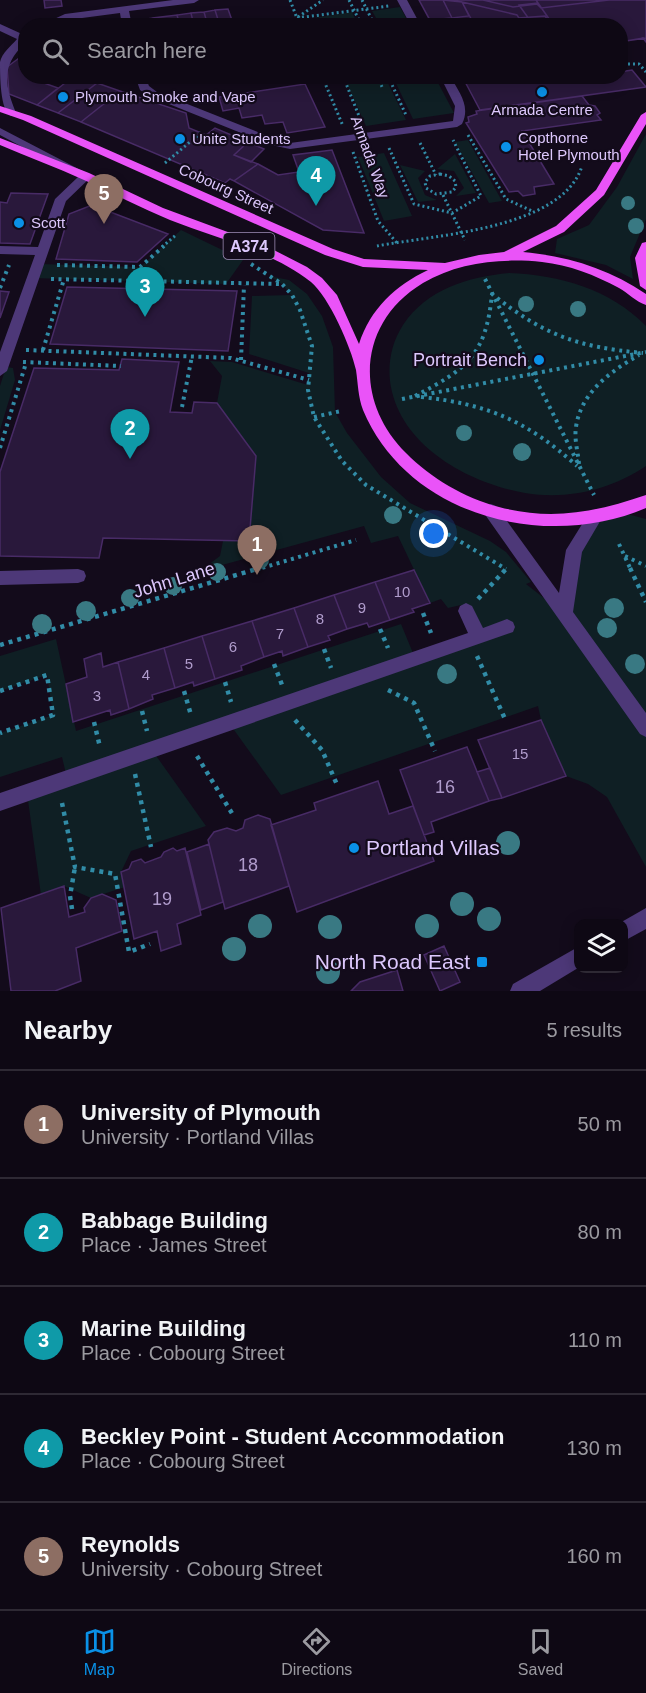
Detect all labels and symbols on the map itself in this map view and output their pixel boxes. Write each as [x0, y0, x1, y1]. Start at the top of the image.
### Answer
marker: Armada Centre [535, 85, 549, 99]
place label: Plymouth Smoke and Vape [75, 88, 256, 105]
marker: Plymouth Smoke and Vape [56, 90, 70, 104]
place label: Armada Centre [491, 101, 593, 118]
street label: Armada Way [348, 113, 393, 201]
place label: Copthorne Hotel Plymouth [518, 129, 620, 163]
place label: Unite Students [192, 130, 290, 147]
marker: Unite Students [173, 132, 187, 146]
marker: Copthorne Hotel Plymouth [499, 140, 513, 154]
pin: 4 [296, 156, 336, 206]
street label: Cobourg Street [176, 160, 277, 217]
pin: 5 [84, 174, 124, 224]
place label: Scott [31, 214, 66, 231]
marker: Scott [12, 216, 26, 230]
road number: A374 [224, 233, 274, 259]
pin: 3 [126, 268, 164, 317]
place label: Portrait Bench [413, 350, 527, 370]
marker: Portrait Bench [532, 353, 546, 367]
pin: 2 [110, 410, 150, 459]
your location [419, 519, 448, 548]
pin: 1 [238, 526, 276, 575]
street label: John Lane [131, 558, 217, 602]
house number: 10 [394, 583, 410, 600]
house number: 9 [358, 599, 366, 616]
house number: 8 [316, 610, 324, 627]
house number: 7 [276, 625, 284, 642]
house number: 6 [229, 638, 237, 655]
house number: 5 [185, 655, 193, 672]
house number: 4 [142, 666, 150, 683]
house number: 3 [93, 687, 101, 704]
house number: 15 [512, 745, 528, 762]
house number: 16 [435, 777, 455, 797]
place label: Portland Villas [366, 836, 500, 859]
marker: Portland Villas [347, 841, 361, 855]
house number: 18 [238, 855, 258, 875]
house number: 19 [152, 889, 172, 909]
place label: North Road East [315, 950, 470, 973]
marker: North Road East [475, 955, 489, 969]

